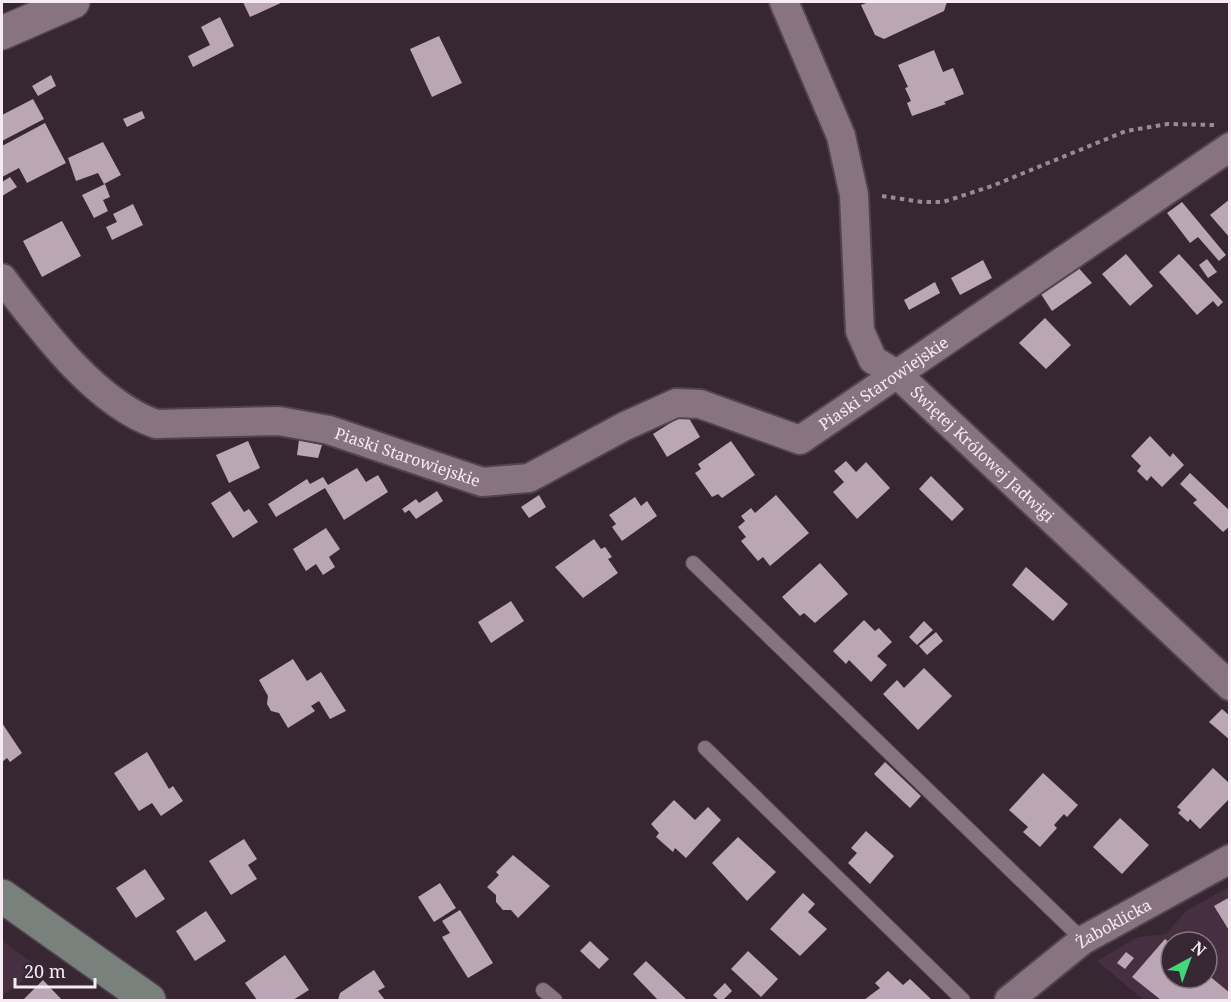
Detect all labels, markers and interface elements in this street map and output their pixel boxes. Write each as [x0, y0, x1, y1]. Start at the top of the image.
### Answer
street label: Piaski Starowiejskie [814, 331, 953, 435]
street label: Świętej Królowej Jadwigi [906, 381, 1059, 527]
street label: Piaski Starowiejskie [332, 422, 483, 492]
street label: Żaboklicka [1071, 894, 1155, 953]
north arrow [1159, 930, 1219, 990]
text: N [1187, 936, 1211, 961]
scale bar [15, 951, 94, 989]
text: 20 m [24, 959, 66, 983]

